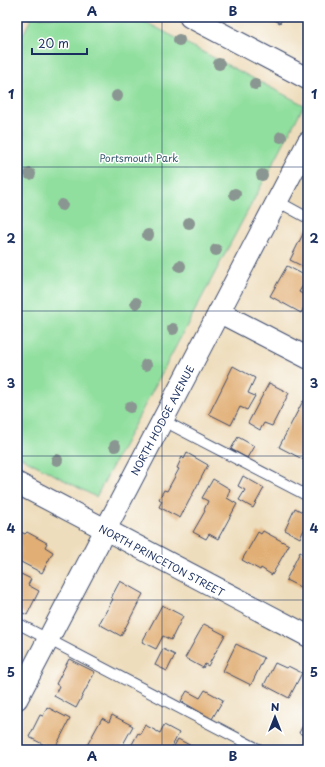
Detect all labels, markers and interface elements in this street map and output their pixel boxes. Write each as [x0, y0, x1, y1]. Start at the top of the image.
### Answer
text: A [87, 1, 97, 20]
text: B [229, 1, 238, 20]
scale bar [32, 30, 87, 56]
text: 20 m [38, 34, 69, 52]
text: 1 [8, 84, 14, 103]
text: 1 [311, 84, 317, 103]
park label: Portsmouth Park [100, 150, 178, 165]
text: 2 [6, 228, 16, 247]
text: 2 [309, 228, 319, 247]
street label: NORTH HODGE AVENUE [127, 362, 197, 478]
text: 3 [7, 373, 16, 392]
text: 3 [310, 373, 319, 392]
text: 4 [7, 518, 16, 537]
text: 4 [310, 518, 319, 537]
street label: NORTH PRINCETON STREET [97, 521, 227, 600]
text: 5 [7, 662, 15, 681]
text: 5 [310, 662, 318, 681]
north arrow [255, 697, 295, 737]
text: N [271, 698, 280, 715]
text: A [87, 746, 97, 765]
text: B [229, 746, 238, 765]

